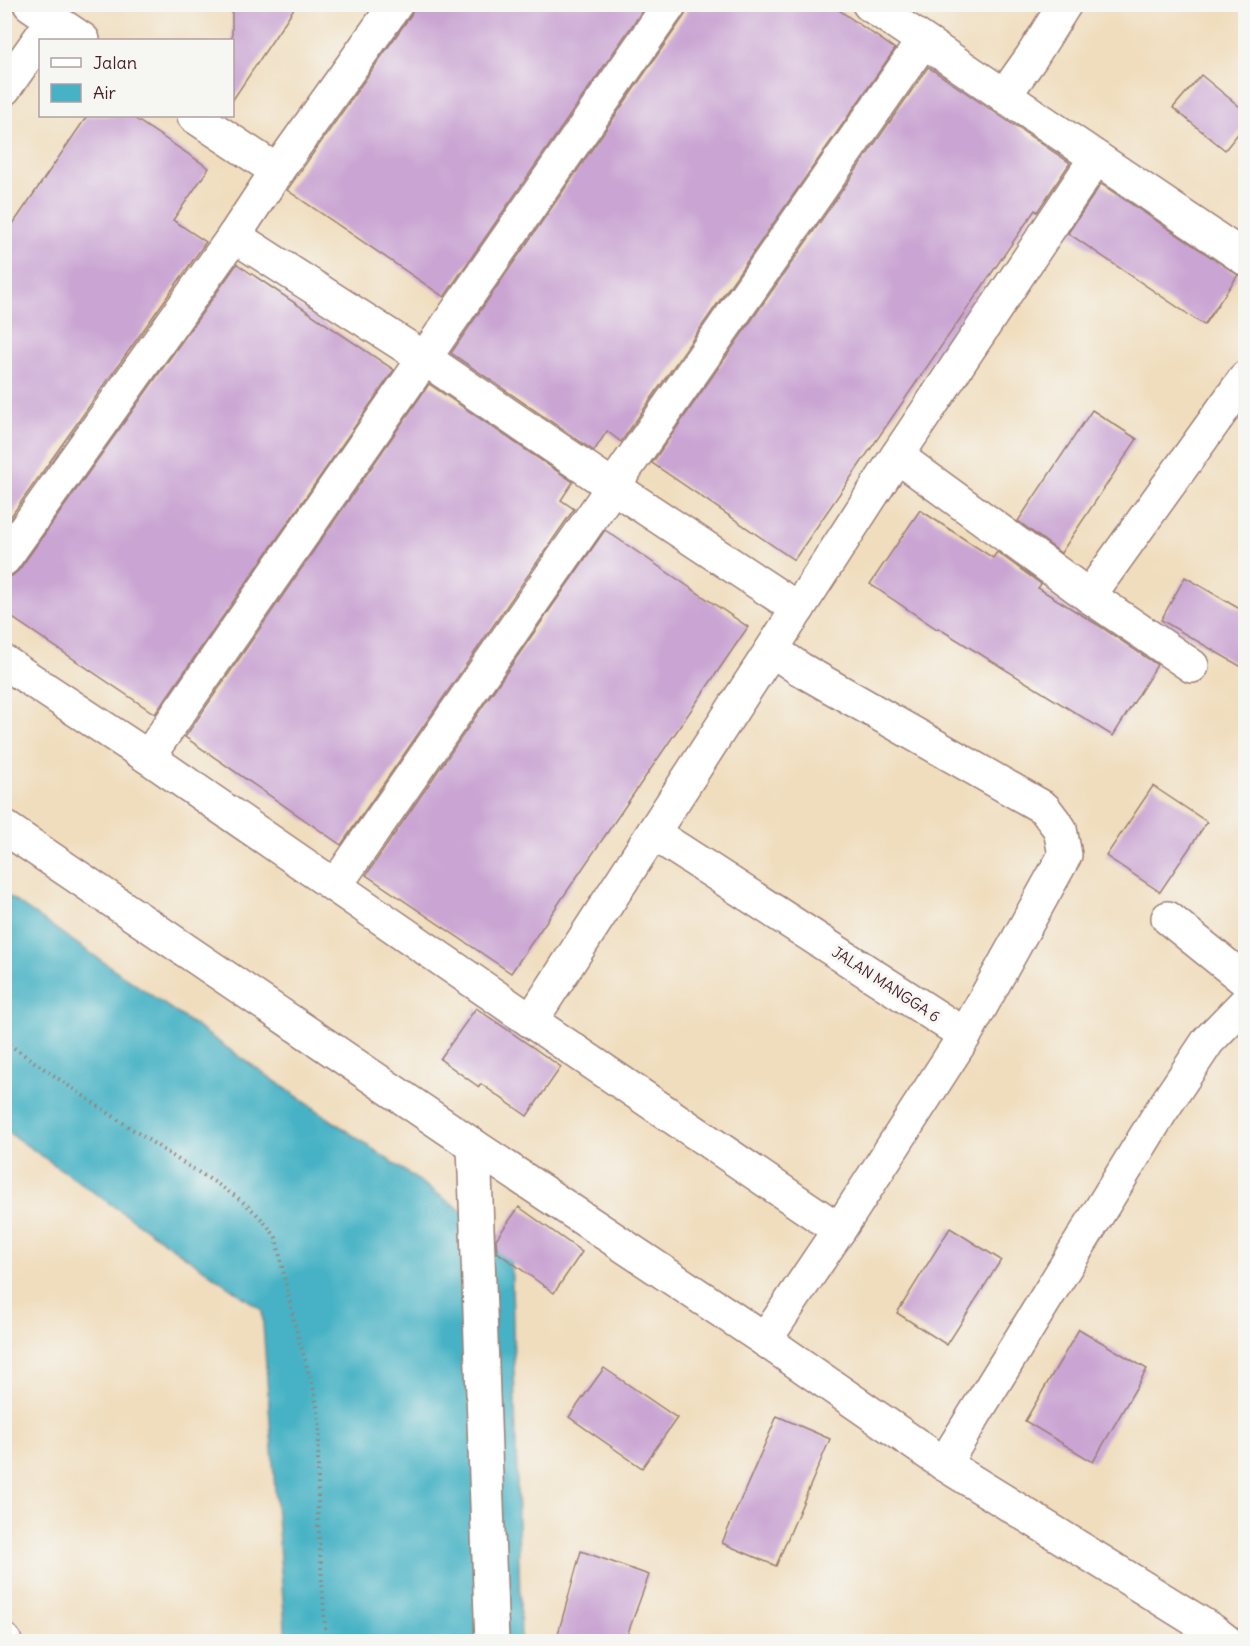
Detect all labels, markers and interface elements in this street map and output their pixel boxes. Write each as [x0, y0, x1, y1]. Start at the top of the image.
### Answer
legend [39, 39, 234, 117]
text: Jalan [93, 51, 137, 74]
text: Air [93, 81, 117, 104]
street label: JALAN MANGGA 6 [828, 942, 944, 1026]

